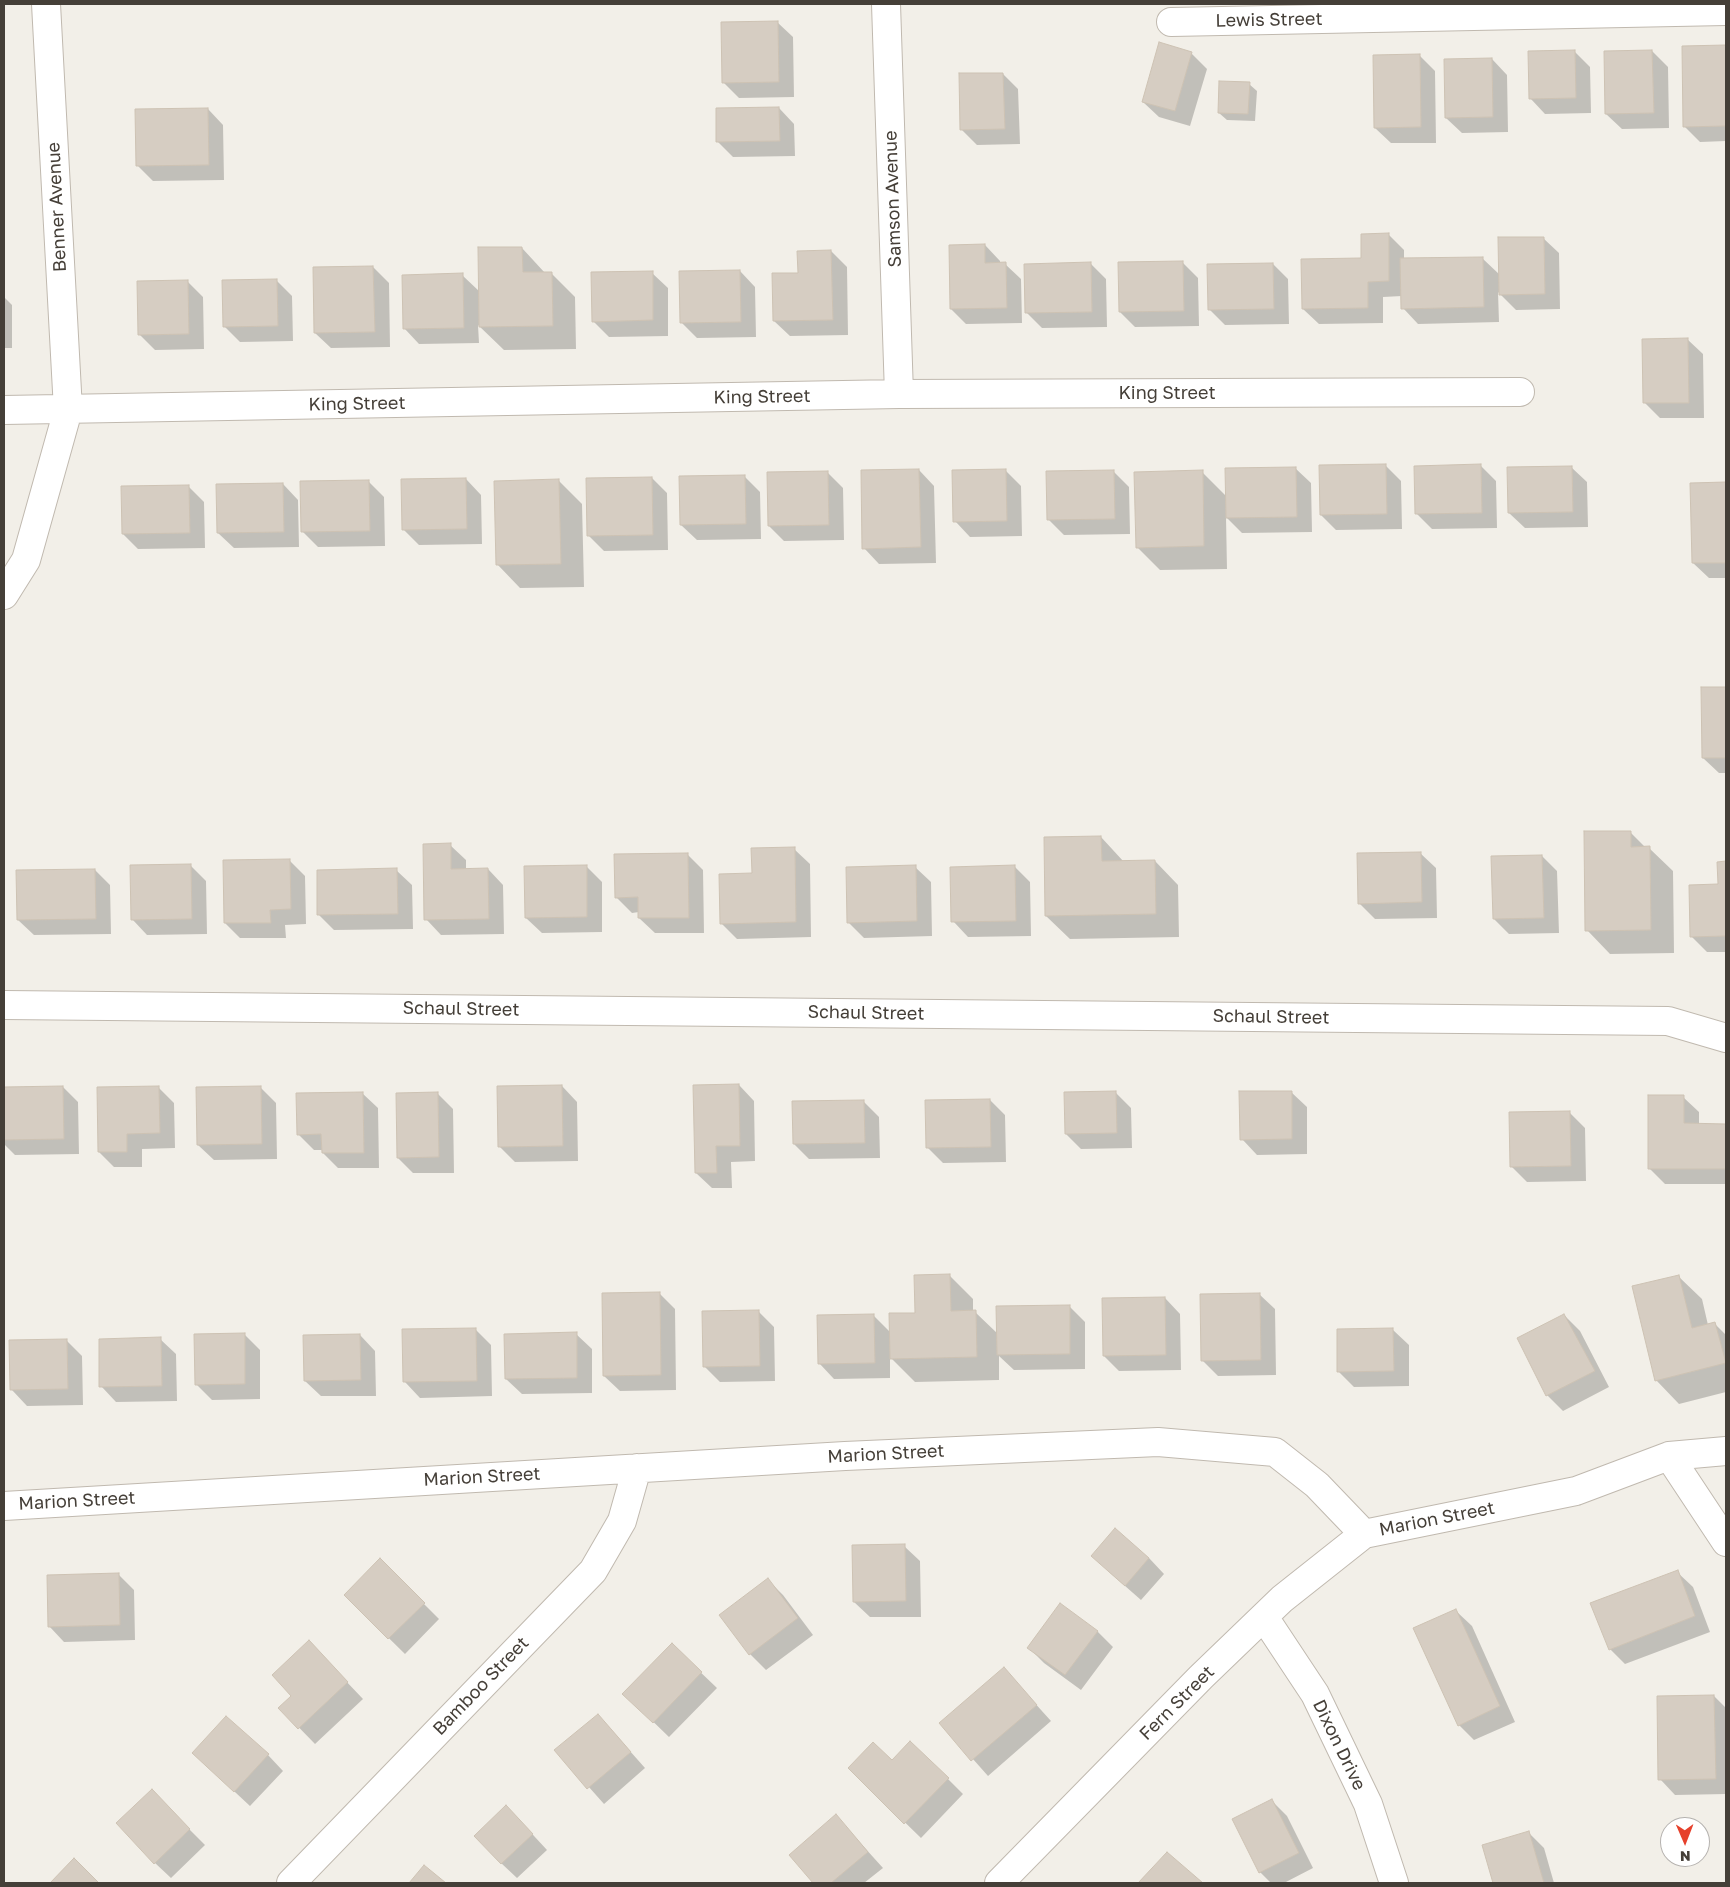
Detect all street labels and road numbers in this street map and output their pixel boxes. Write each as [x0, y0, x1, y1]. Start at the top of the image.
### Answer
street label: Lewis Street [1215, 8, 1323, 32]
street label: Samson Avenue [880, 130, 906, 268]
street label: Benner Avenue [43, 141, 71, 273]
street label: King Street [1118, 382, 1216, 404]
street label: King Street [713, 385, 811, 409]
street label: King Street [308, 392, 406, 416]
street label: Schaul Street [402, 997, 520, 1021]
street label: Schaul Street [807, 1001, 925, 1025]
street label: Schaul Street [1212, 1005, 1330, 1029]
street label: Marion Street [827, 1440, 945, 1468]
street label: Marion Street [423, 1463, 541, 1491]
street label: Marion Street [18, 1487, 136, 1515]
street label: Marion Street [1377, 1497, 1497, 1541]
street label: Bamboo Street [429, 1632, 533, 1740]
street label: Fern Street [1135, 1661, 1219, 1745]
street label: Dixon Drive [1308, 1696, 1370, 1794]

